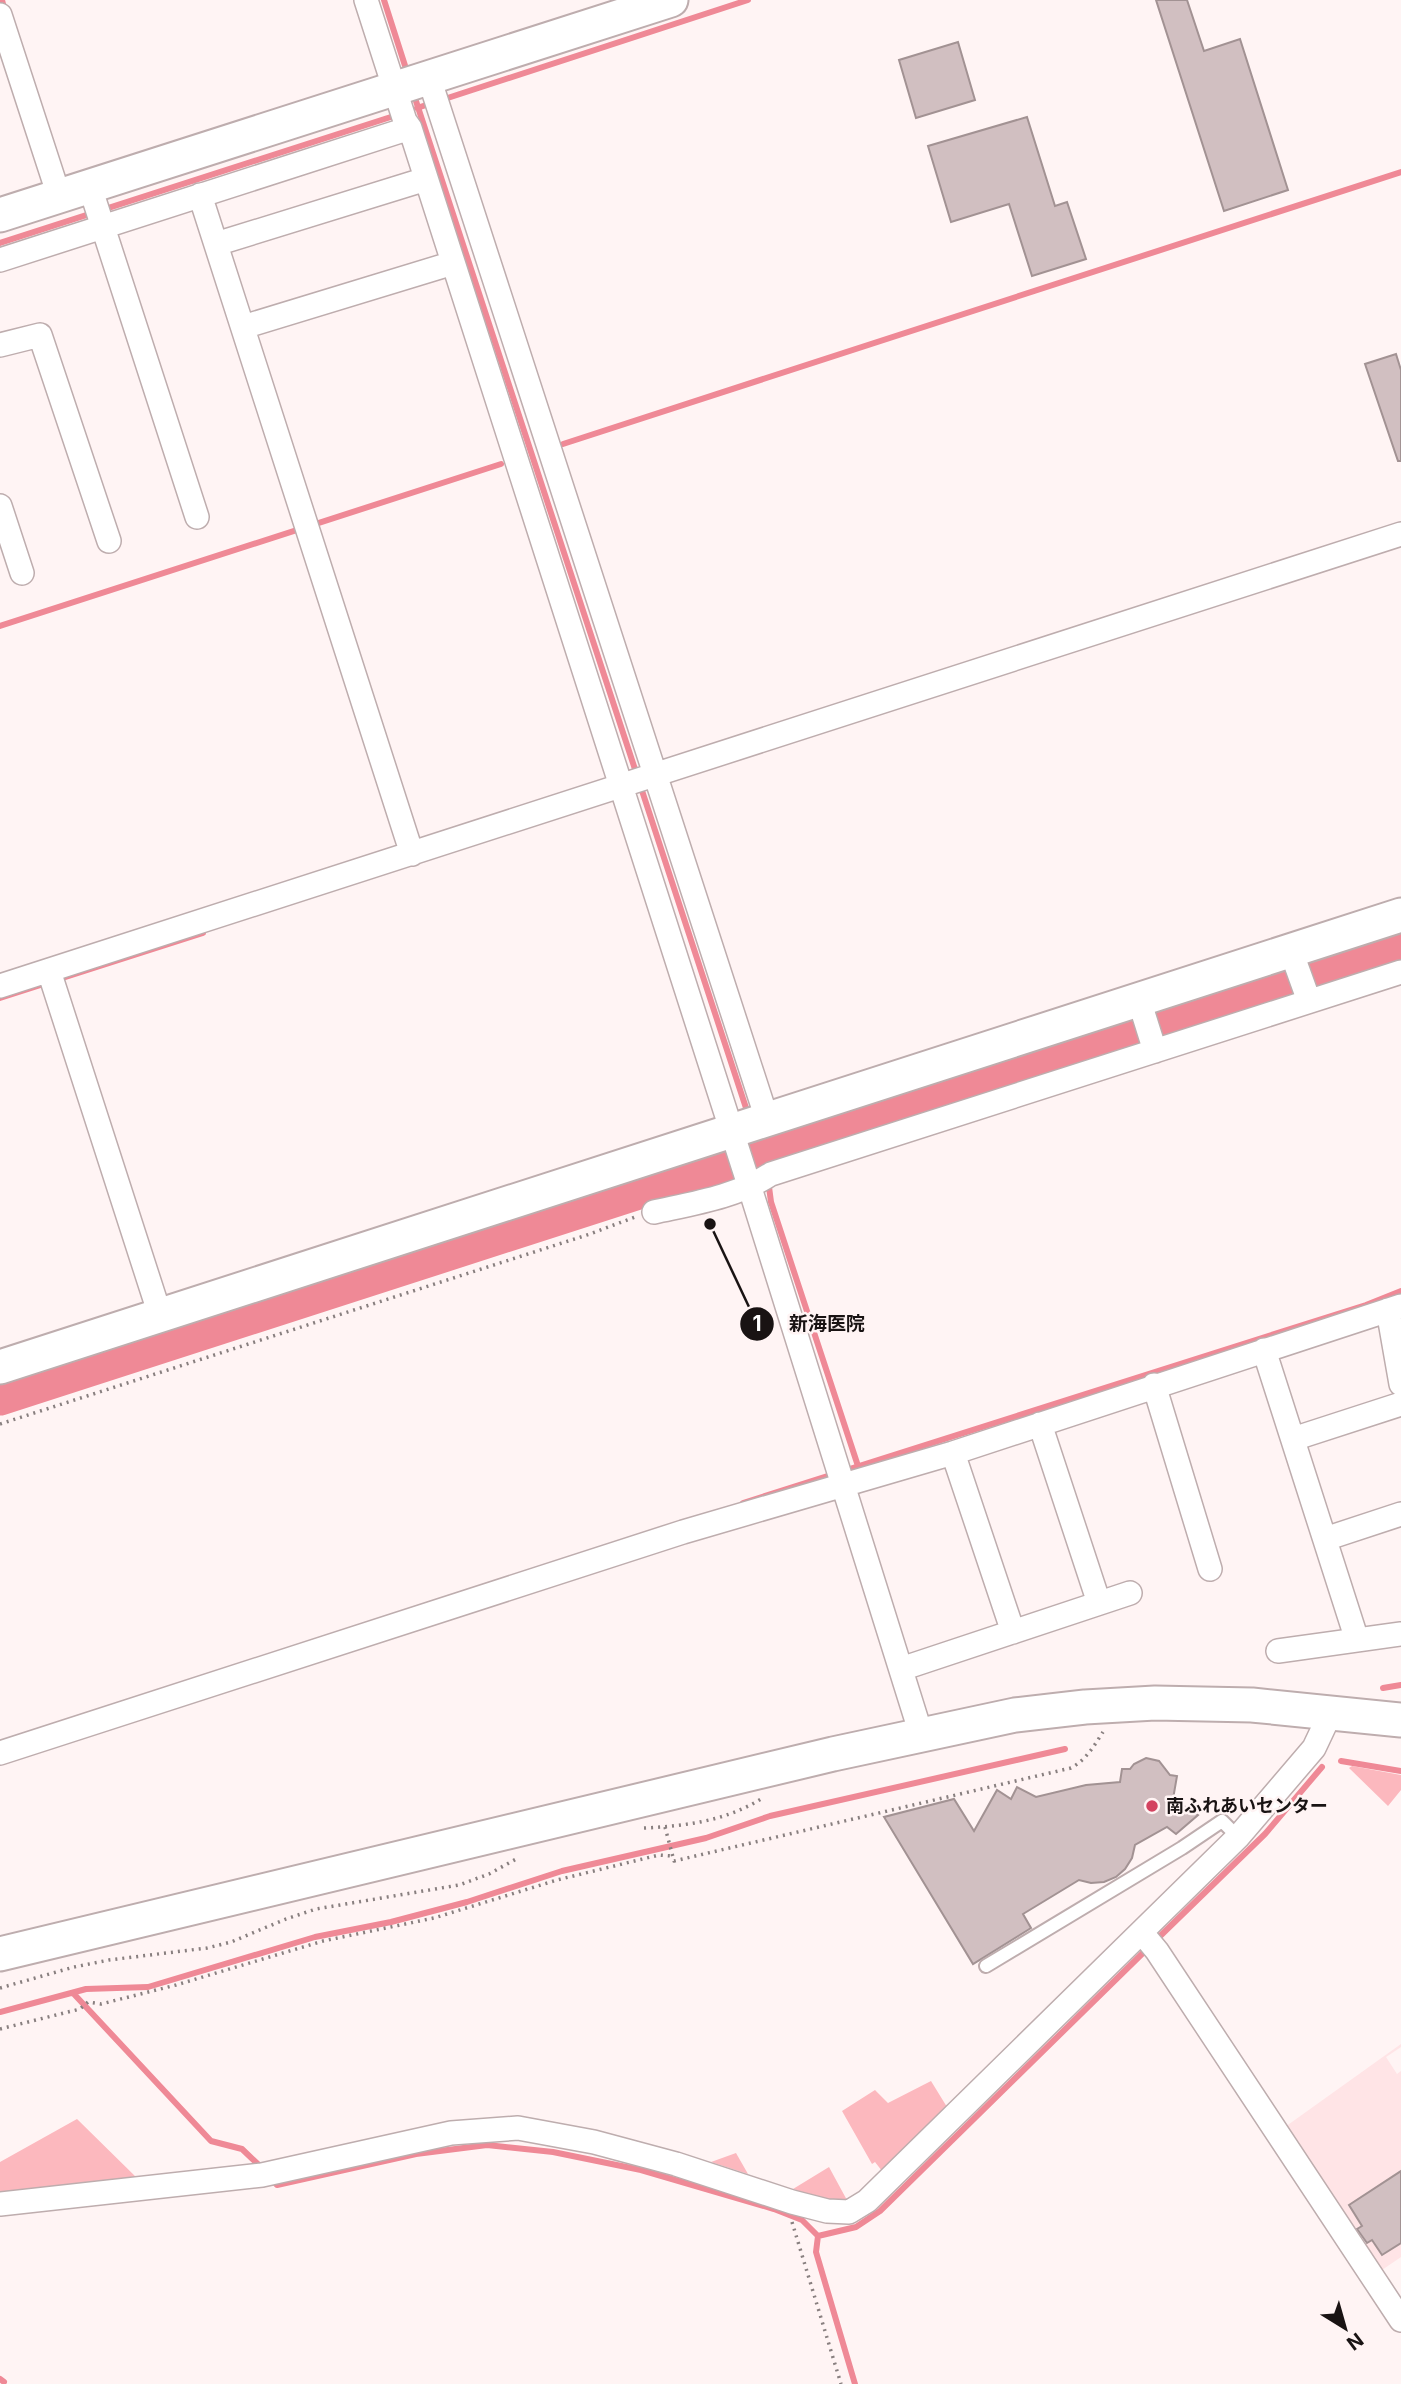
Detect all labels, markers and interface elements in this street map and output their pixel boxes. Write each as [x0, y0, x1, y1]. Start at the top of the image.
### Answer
callout: 新海医院 [740, 1304, 879, 1344]
text: 1 [752, 1311, 762, 1336]
text: 新海医院 [789, 1312, 865, 1335]
place label: 南ふれあいセンター [1166, 1795, 1328, 1816]
marker: 南ふれあいセンター [1144, 1798, 1160, 1814]
north arrow [1310, 2293, 1380, 2363]
text: N [1342, 2328, 1368, 2355]

